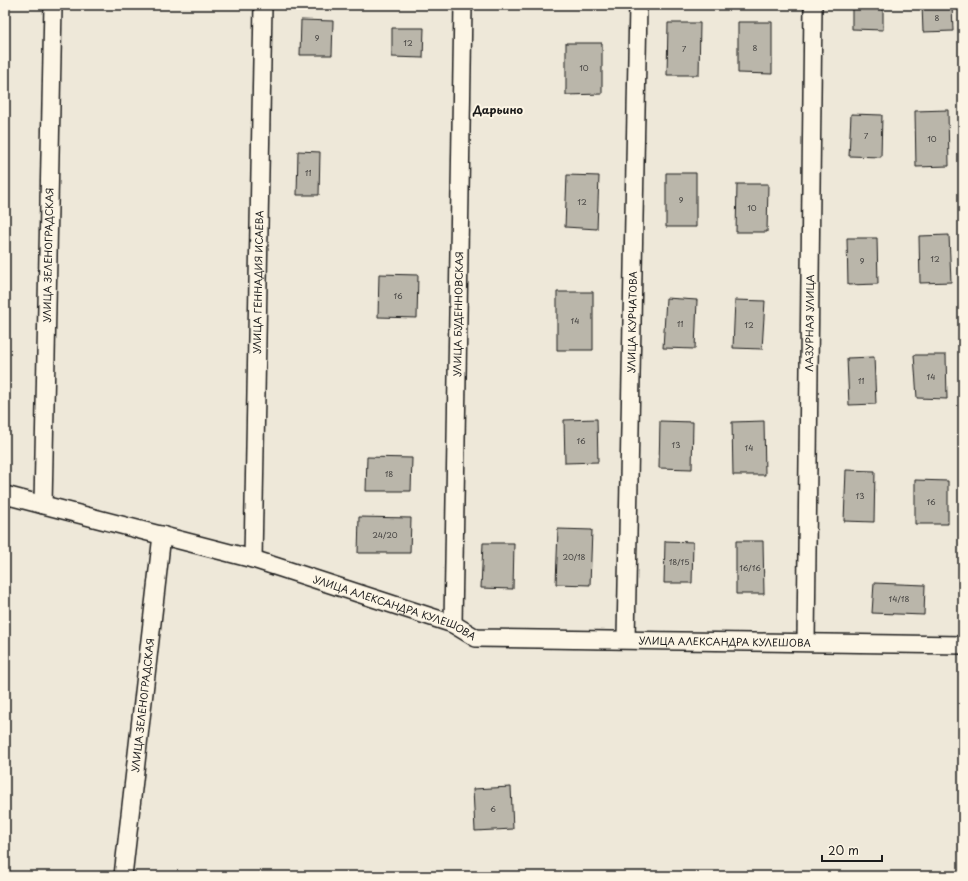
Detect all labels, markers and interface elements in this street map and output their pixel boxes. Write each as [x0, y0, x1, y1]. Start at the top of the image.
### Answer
house number: 8 [935, 12, 940, 24]
house number: 9 [315, 32, 320, 44]
house number: 12 [403, 37, 413, 49]
house number: 8 [753, 42, 758, 54]
house number: 7 [682, 43, 687, 55]
house number: 10 [579, 62, 589, 74]
district label: Дарьино [472, 101, 524, 118]
house number: 7 [864, 130, 869, 142]
house number: 10 [927, 133, 937, 145]
house number: 11 [305, 167, 311, 179]
street label: УЛИЦА ЗЕЛЕНОГРАДСКАЯ [39, 187, 56, 323]
house number: 9 [679, 194, 684, 206]
house number: 12 [577, 196, 587, 208]
house number: 10 [747, 202, 757, 214]
street label: УЛИЦА ГЕННАДИЯ ИСАЕВА [249, 210, 266, 354]
street label: УЛИЦА БУДЕННОВСКАЯ [449, 251, 466, 377]
house number: 12 [930, 253, 940, 265]
house number: 9 [860, 255, 865, 267]
street label: УЛИЦА КУРЧАТОВА [623, 271, 640, 373]
street label: ЛАЗУРНАЯ УЛИЦА [801, 274, 817, 372]
house number: 16 [393, 290, 403, 302]
house number: 14 [571, 315, 579, 327]
house number: 11 [677, 318, 683, 330]
house number: 12 [744, 319, 754, 331]
house number: 14 [927, 371, 935, 383]
house number: 11 [858, 375, 864, 387]
house number: 16 [576, 435, 586, 447]
house number: 13 [672, 439, 680, 451]
house number: 14 [745, 442, 753, 454]
house number: 18 [385, 468, 393, 480]
house number: 13 [856, 490, 864, 502]
house number: 16 [926, 496, 936, 508]
house number: 24/20 [372, 529, 398, 541]
house number: 20/18 [562, 551, 586, 563]
house number: 18/15 [669, 556, 689, 568]
house number: 16/16 [739, 562, 761, 574]
street label: УЛИЦА АЛЕКСАНДРА КУЛЕШОВА [312, 571, 479, 643]
house number: 14/18 [889, 593, 909, 605]
street label: УЛИЦА АЛЕКСАНДРА КУЛЕШОВА [638, 632, 811, 650]
street label: УЛИЦА ЗЕЛЕНОГРАДСКАЯ [127, 637, 157, 773]
house number: 6 [490, 803, 496, 815]
scale bar [822, 837, 882, 863]
text: 20 m [828, 841, 859, 859]

